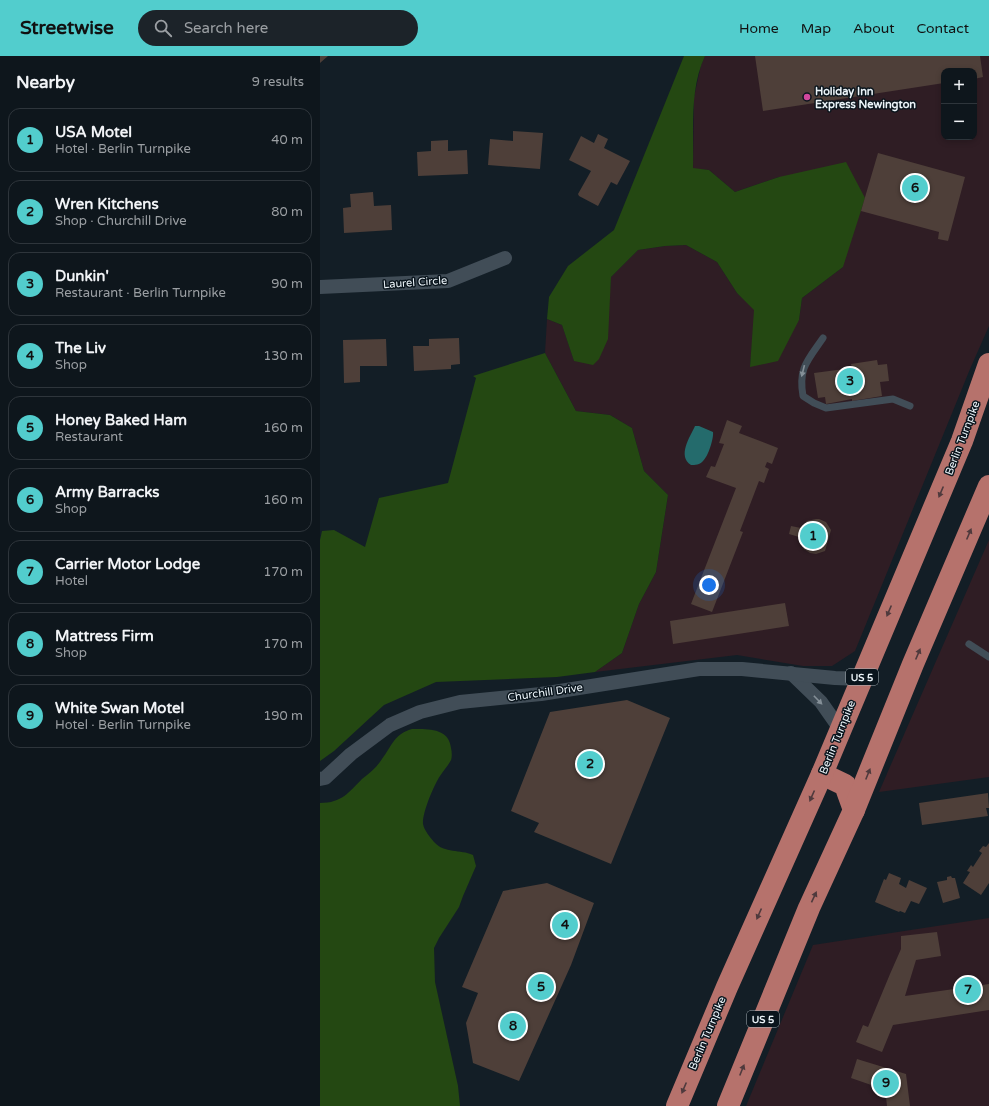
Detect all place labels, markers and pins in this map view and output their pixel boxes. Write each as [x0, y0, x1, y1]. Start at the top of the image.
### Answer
place label: Holiday Inn Express Newington [815, 85, 916, 112]
marker: Holiday Inn Express Newington [802, 92, 812, 102]
pin: 6 [902, 173, 928, 203]
pin: 3 [837, 366, 863, 396]
pin: 1 [800, 521, 826, 551]
pin: 2 [577, 749, 603, 779]
pin: 4 [552, 910, 578, 940]
pin: 5 [528, 972, 554, 1002]
pin: 7 [955, 975, 981, 1005]
pin: 8 [500, 1011, 526, 1041]
pin: 9 [873, 1068, 899, 1098]

